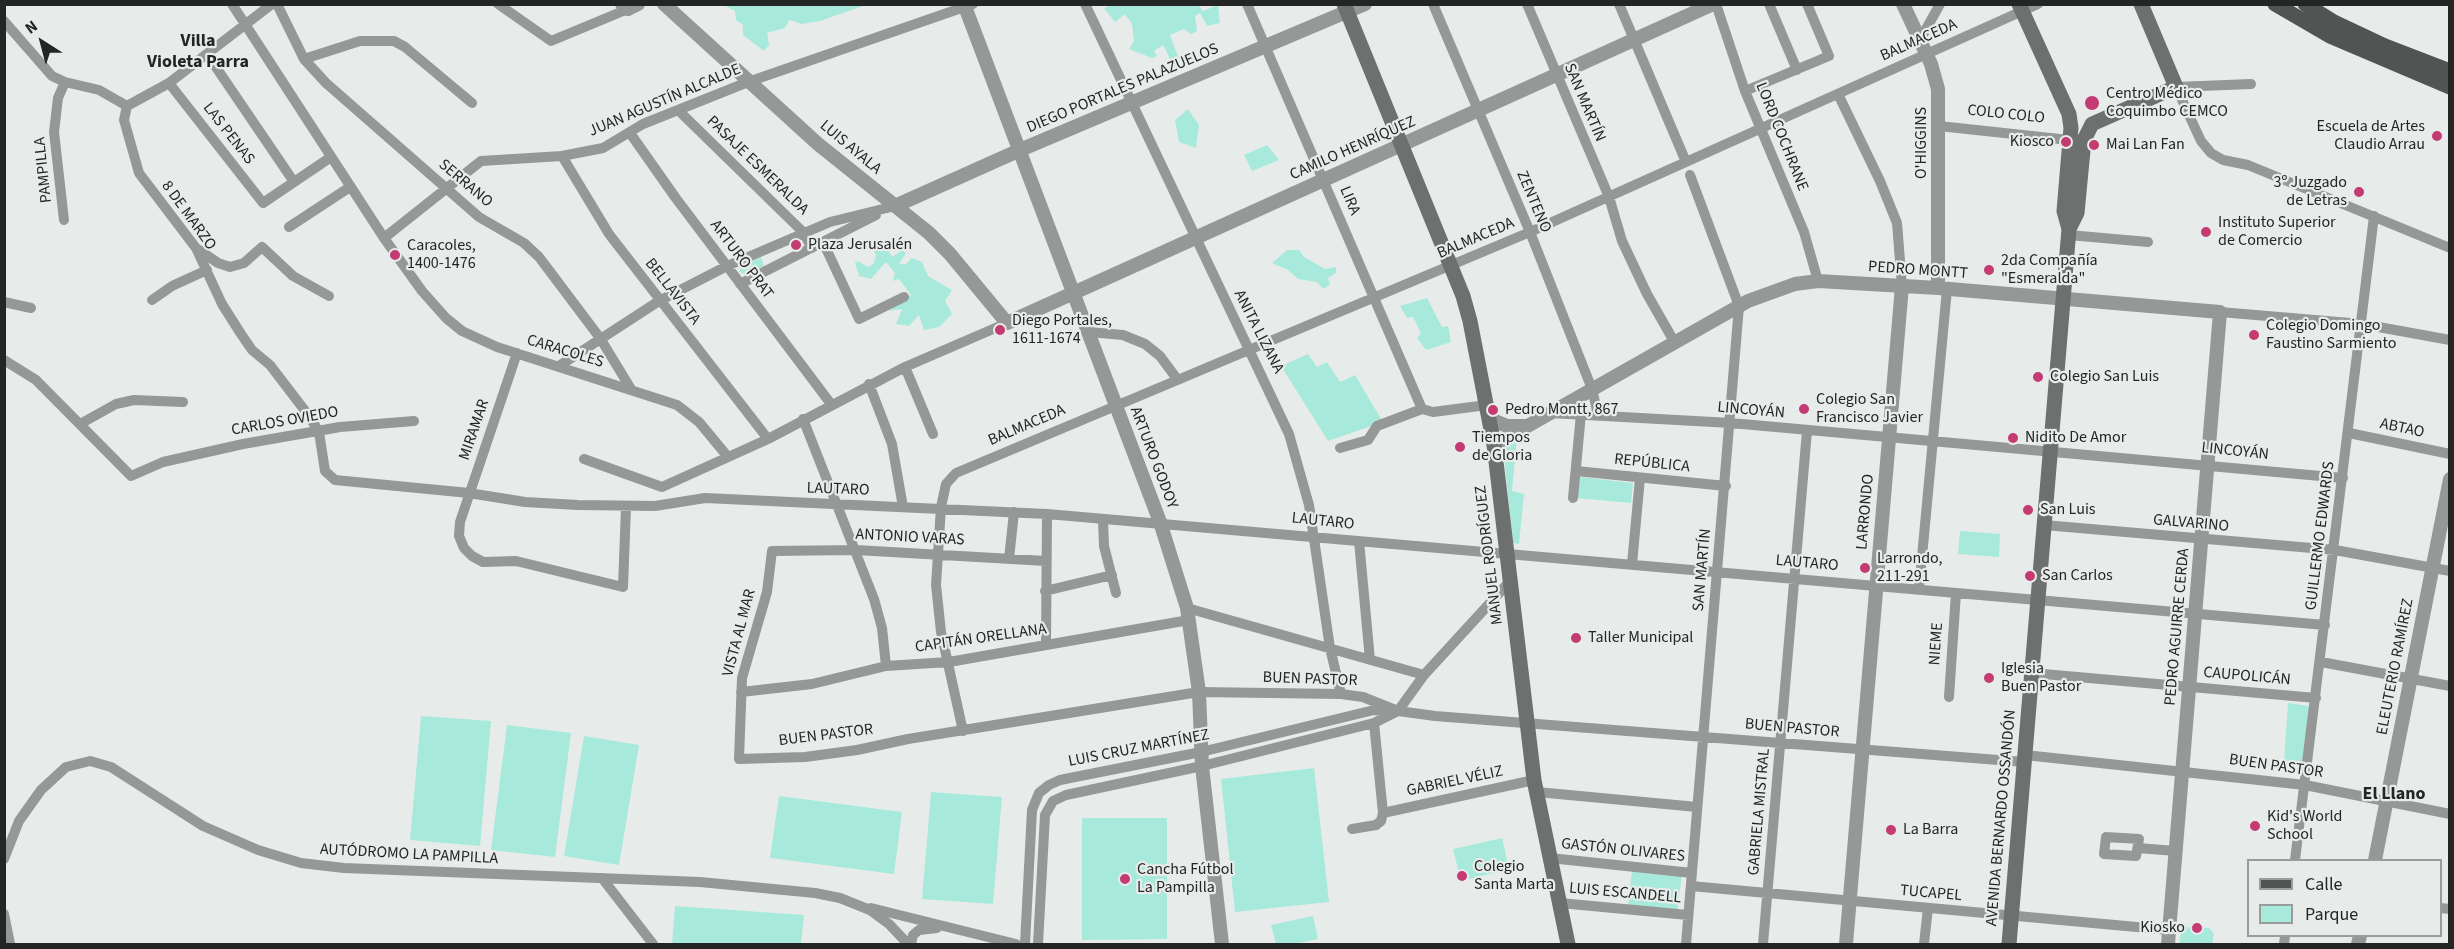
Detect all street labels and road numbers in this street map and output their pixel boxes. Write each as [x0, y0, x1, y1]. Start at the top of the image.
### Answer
street label: BALMACEDA [1878, 16, 1960, 66]
street label: DIEGO PORTALES PALAZUELOS [1024, 40, 1222, 138]
street label: JUAN AGUSTÍN ALCALDE [586, 60, 744, 142]
street label: SAN MARTÍN [1559, 61, 1609, 145]
street label: LORD COCHRANE [1750, 80, 1812, 194]
street label: LAS PENAS [198, 99, 258, 169]
street label: COLO COLO [1966, 101, 2046, 129]
street label: O'HIGGINS [1912, 107, 1932, 179]
street label: PASAJE ESMERALDA [702, 112, 812, 220]
street label: CAMILO HENRÍQUEZ [1287, 113, 1419, 185]
street label: LUIS AYALA [815, 117, 885, 179]
street label: PAMPILLA [31, 136, 57, 204]
street label: SERRANO [434, 156, 496, 212]
street label: ZENTENO [1511, 168, 1555, 236]
street label: 8 DE MARZO [156, 178, 220, 254]
street label: LIRA [1334, 184, 1364, 218]
street label: BALMACEDA [1435, 214, 1517, 264]
street label: ARTURO PRAT [705, 217, 777, 303]
street label: BELLAVISTA [640, 255, 704, 329]
street label: PEDRO MONTT [1867, 258, 1969, 284]
street label: ANITA LIZANA [1229, 287, 1287, 377]
street label: CARACOLES [524, 331, 606, 373]
street label: MIRAMAR [456, 397, 494, 463]
street label: LINCOYÁN [1716, 398, 1786, 424]
street label: BALMACEDA [986, 401, 1068, 451]
street label: CARLOS OVIEDO [230, 403, 340, 441]
street label: ARTURO GODOY [1125, 404, 1181, 512]
street label: ABTAO [2378, 415, 2426, 443]
street label: LINCOYÁN [2200, 439, 2270, 465]
street label: REPÚBLICA [1613, 450, 1691, 478]
street label: GUILLERMO EDWARDS [2302, 460, 2340, 612]
street label: LARRONDO [1853, 473, 1879, 551]
street label: LAUTARO [806, 479, 870, 501]
street label: MANUEL RODRÍGUEZ [1472, 484, 1508, 626]
street label: LAUTARO [1291, 509, 1355, 535]
street label: GALVARINO [2152, 511, 2230, 537]
street label: ANTONIO VARAS [855, 526, 965, 550]
street label: SAN MARTÍN [1690, 528, 1716, 612]
street label: PEDRO AGUIRRE CERDA [2162, 547, 2194, 707]
street label: LAUTARO [1775, 552, 1839, 576]
street label: VISTA AL MAR [719, 587, 761, 679]
street label: ELEUTERIO RAMÍREZ [2373, 597, 2419, 737]
street label: CAPITÁN ORELLANA [914, 620, 1048, 658]
street label: NIEME [1926, 622, 1948, 666]
street label: CAUPOLICÁN [2202, 664, 2292, 690]
street label: BUEN PASTOR [1262, 669, 1358, 691]
street label: AVENIDA BERNARDO OSSANDÓN [1983, 709, 2021, 927]
street label: BUEN PASTOR [1744, 715, 1840, 743]
street label: BUEN PASTOR [778, 721, 874, 751]
street label: LUIS CRUZ MARTÍNEZ [1067, 726, 1211, 772]
street label: GABRIELA MISTRAL [1745, 748, 1775, 876]
street label: BUEN PASTOR [2228, 751, 2324, 783]
street label: GABRIEL VÉLIZ [1405, 762, 1505, 802]
street label: GASTÓN OLIVARES [1560, 835, 1686, 867]
street label: AUTÓDROMO LA PAMPILLA [319, 841, 499, 869]
street label: LUIS ESCANDELL [1568, 880, 1682, 908]
street label: TUCAPEL [1899, 882, 1963, 906]

